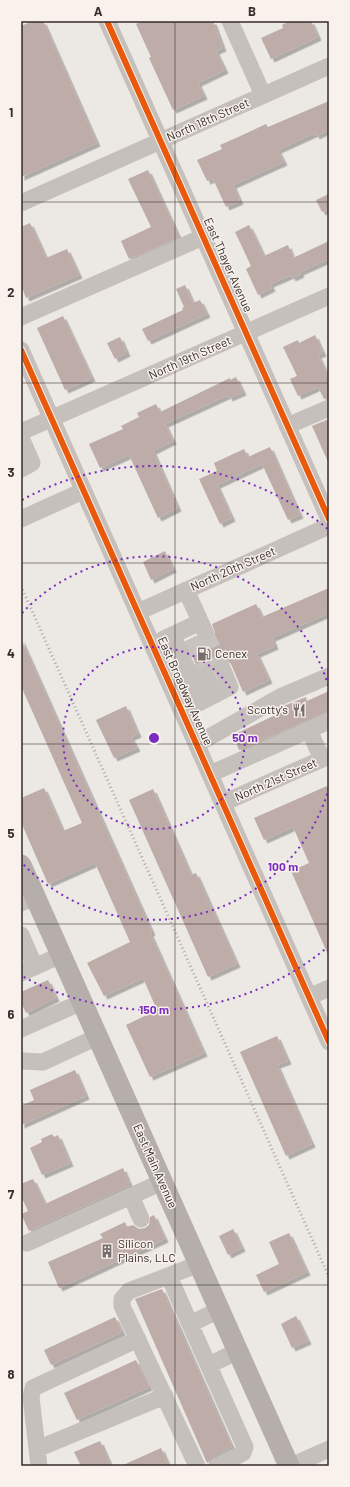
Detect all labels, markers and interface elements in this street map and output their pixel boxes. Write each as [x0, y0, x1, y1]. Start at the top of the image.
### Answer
text: A [94, 3, 103, 19]
text: B [248, 3, 256, 19]
street label: North 18th Street [164, 95, 251, 144]
text: 1 [9, 104, 13, 120]
street label: East Thayer Avenue [202, 215, 256, 314]
text: 2 [7, 284, 15, 300]
street label: North 19th Street [146, 333, 233, 382]
text: 3 [7, 464, 15, 480]
street label: North 20th Street [188, 543, 277, 593]
street label: East Broadway Avenue [156, 634, 216, 747]
text: 4 [7, 645, 15, 661]
fuel station icon: Cenex [196, 646, 212, 662]
place label: Cenex [215, 646, 247, 660]
place label: Scotty's [247, 702, 288, 716]
restaurant icon: Scotty's [291, 702, 307, 718]
text: 50 m [232, 730, 258, 744]
centre of rings [147, 731, 161, 745]
street label: North 21st Street [232, 755, 319, 803]
text: 5 [7, 825, 15, 841]
text: 100 m [268, 859, 298, 873]
text: 150 m [139, 1002, 169, 1016]
text: 6 [8, 1006, 15, 1022]
street label: East Main Avenue [131, 1121, 181, 1210]
text: 7 [8, 1186, 15, 1202]
place label: Silicon Plains, LLC [118, 1236, 176, 1264]
building icon: Silicon Plains, LLC [99, 1243, 115, 1259]
text: 8 [7, 1366, 15, 1382]

